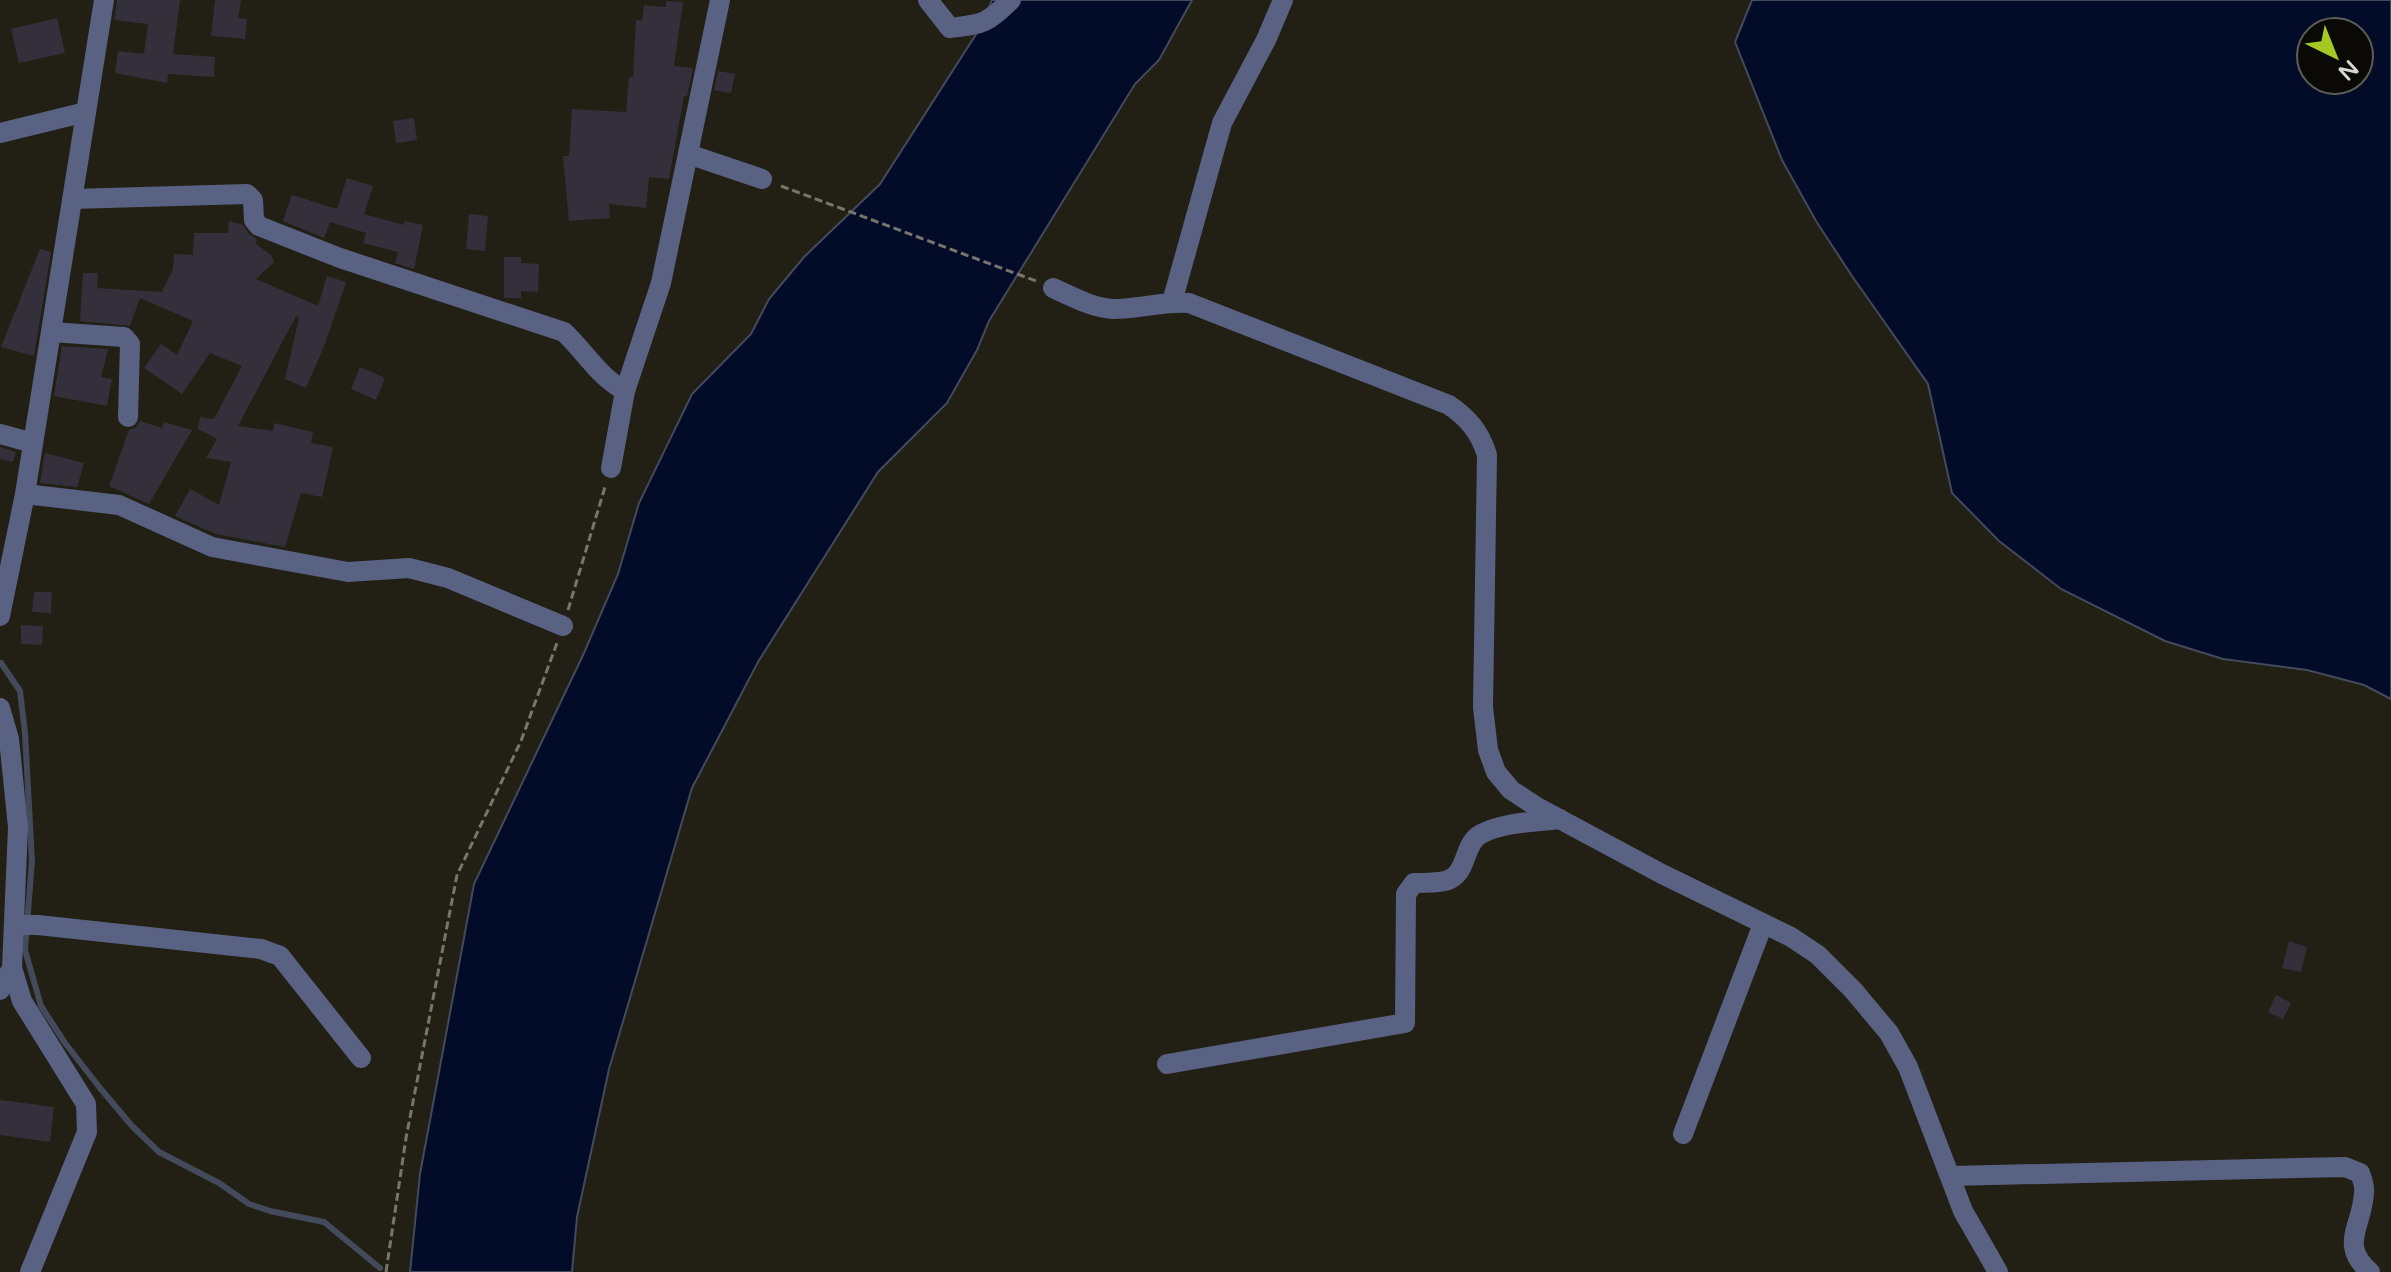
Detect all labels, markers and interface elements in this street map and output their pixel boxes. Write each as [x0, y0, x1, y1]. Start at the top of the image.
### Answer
north arrow [2295, 16, 2375, 96]
text: N [2333, 54, 2363, 85]

